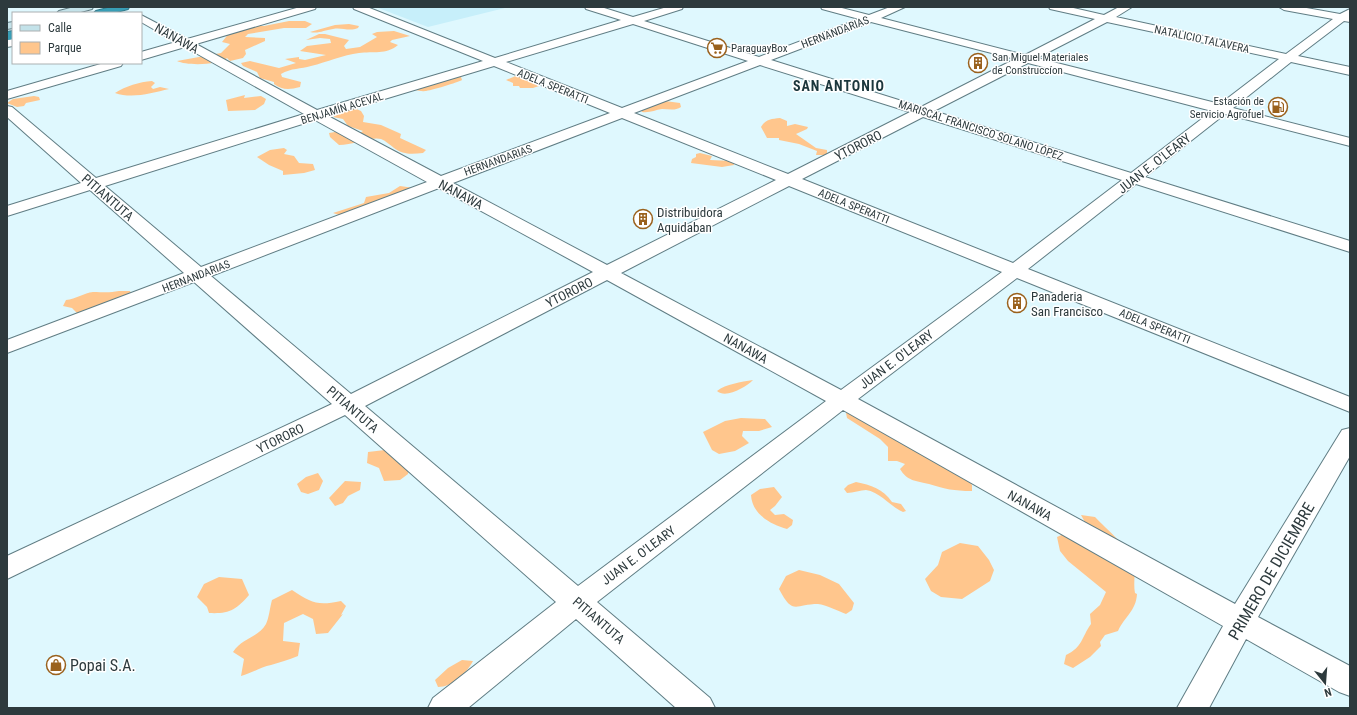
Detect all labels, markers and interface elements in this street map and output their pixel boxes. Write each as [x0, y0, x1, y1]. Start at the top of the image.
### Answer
legend [12, 12, 142, 64]
street label: HERNANDARIAS [799, 13, 871, 51]
street label: NANAWA [152, 20, 202, 57]
text: Calle [48, 21, 72, 35]
street label: NATALICIO TALAVERA [1153, 23, 1251, 56]
supermarket icon: ParaguayBox [706, 37, 728, 59]
text: Parque [48, 41, 82, 55]
place label: ParaguayBox [731, 42, 788, 55]
place label: San Miguel Materiales de Construccíon [992, 51, 1088, 77]
building icon: San Miguel Materiales de Construccíon [967, 52, 989, 74]
street label: ADELA SPERATTI [515, 66, 590, 107]
district label: SAN ANTONIO [793, 78, 885, 94]
street label: BENJAMÍN ACEVAL [299, 90, 385, 127]
place label: Estación de Servicio Agrofuel [1190, 95, 1264, 121]
fuel station icon: Estación de Servicio Agrofuel [1267, 96, 1289, 118]
street label: MARISCAL FRANCISCO SOLANO LÓPEZ [897, 98, 1065, 163]
street label: YTORORO [832, 127, 884, 164]
street label: JUAN E. O'LEARY [1115, 130, 1194, 197]
street label: HERNANDARIAS [462, 142, 534, 179]
street label: PITIANTUTA [79, 171, 137, 224]
street label: NANAWA [436, 177, 486, 213]
street label: ADELA SPERATTI [816, 186, 891, 227]
place label: Distribuidora Aquidaban [657, 205, 723, 235]
building icon: Distribuidora Aquidaban [632, 208, 654, 230]
street label: HERNANDARIAS [160, 257, 232, 295]
street label: YTORORO [543, 274, 595, 311]
place label: Panaderia San Francisco [1031, 289, 1103, 319]
building icon: Panaderia San Francisco [1006, 292, 1028, 314]
street label: ADELA SPERATTI [1117, 306, 1192, 347]
street label: JUAN E. O'LEARY [856, 327, 936, 392]
street label: NANAWA [721, 330, 771, 367]
street label: PITIANTUTA [324, 383, 382, 436]
street label: YTORORO [254, 421, 306, 456]
street label: NANAWA [1005, 487, 1055, 524]
street label: PRIMERO DE DICIEMBRE [1224, 499, 1319, 643]
street label: JUAN E. O'LEARY [598, 523, 678, 588]
street label: PITIANTUTA [570, 594, 628, 647]
shop icon: Popai S.A. [45, 654, 67, 676]
place label: Popai S.A. [70, 656, 136, 675]
north arrow [1305, 663, 1345, 703]
text: N [1322, 685, 1333, 699]

